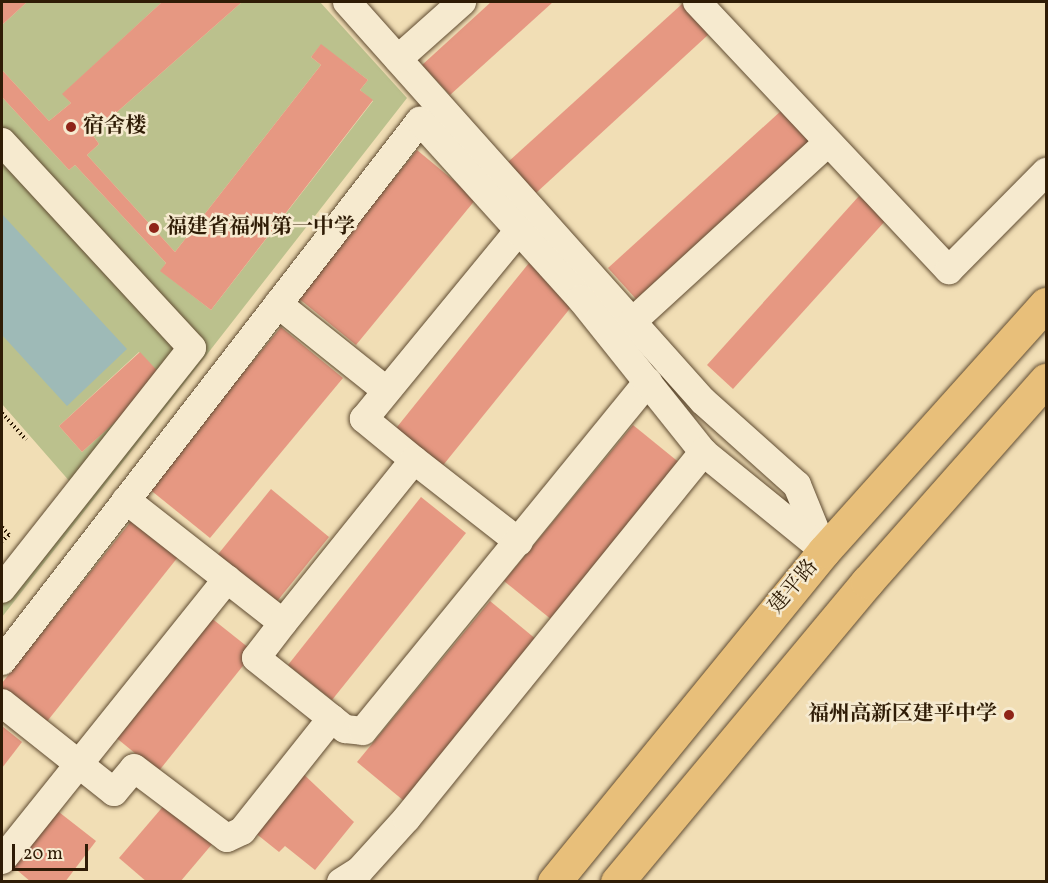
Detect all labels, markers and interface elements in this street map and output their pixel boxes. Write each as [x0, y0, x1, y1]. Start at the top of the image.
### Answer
place label: 宿舍楼 [83, 114, 146, 140]
marker: 宿舍楼 [64, 120, 78, 134]
place label: 福建省福州第一中学 [166, 215, 355, 241]
marker: 福建省福州第一中学 [147, 221, 161, 235]
street label: 建平路 [764, 555, 824, 619]
place label: 福州高新区建平中学 [808, 702, 997, 728]
marker: 福州高新区建平中学 [1002, 708, 1016, 722]
scale bar [15, 832, 92, 870]
text: 20 m [23, 842, 63, 867]

